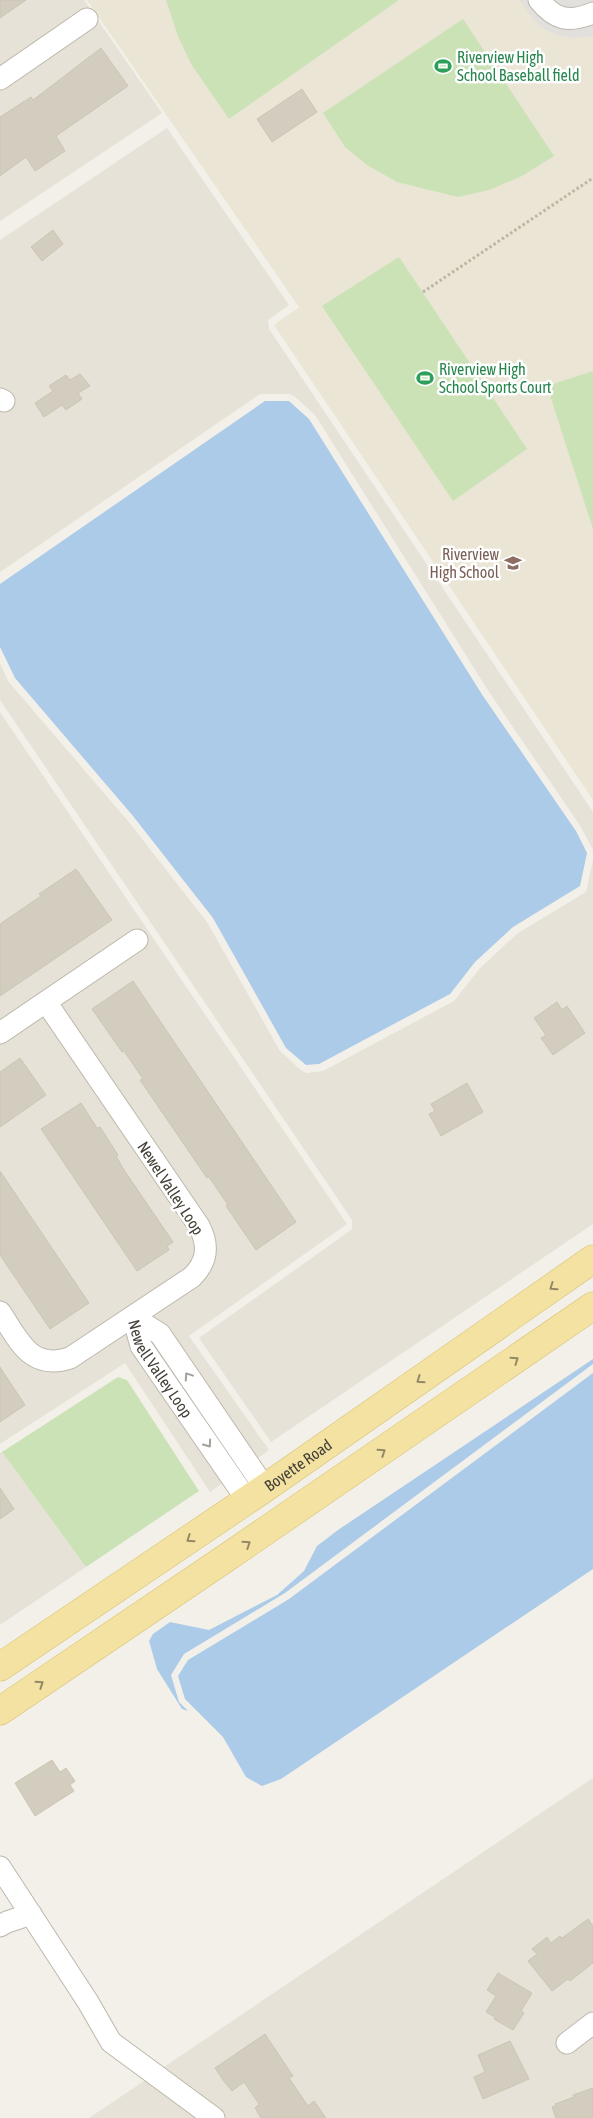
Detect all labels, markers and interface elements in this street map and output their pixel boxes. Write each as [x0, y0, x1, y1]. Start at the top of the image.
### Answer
place label: Riverview High School Baseball field [457, 48, 580, 84]
sports icon: Riverview High School Baseball field [433, 56, 453, 76]
place label: Riverview High School Sports Court [439, 360, 552, 397]
sports icon: Riverview High School Sports Court [415, 368, 435, 388]
place label: Riverview High School [430, 545, 500, 582]
school or university icon: Riverview High School [503, 553, 523, 573]
street label: Newel Valley Loop [133, 1138, 208, 1239]
one-way arrow [549, 1281, 559, 1290]
street label: Newell Valley Loop [125, 1318, 197, 1422]
one-way arrow [509, 1357, 519, 1366]
one-way arrow [185, 1372, 194, 1381]
one-way arrow [416, 1374, 426, 1383]
street label: Boyette Road [261, 1435, 335, 1495]
one-way arrow [202, 1438, 211, 1448]
one-way arrow [376, 1449, 385, 1458]
one-way arrow [186, 1533, 195, 1542]
one-way arrow [242, 1541, 251, 1550]
one-way arrow [35, 1681, 44, 1690]

